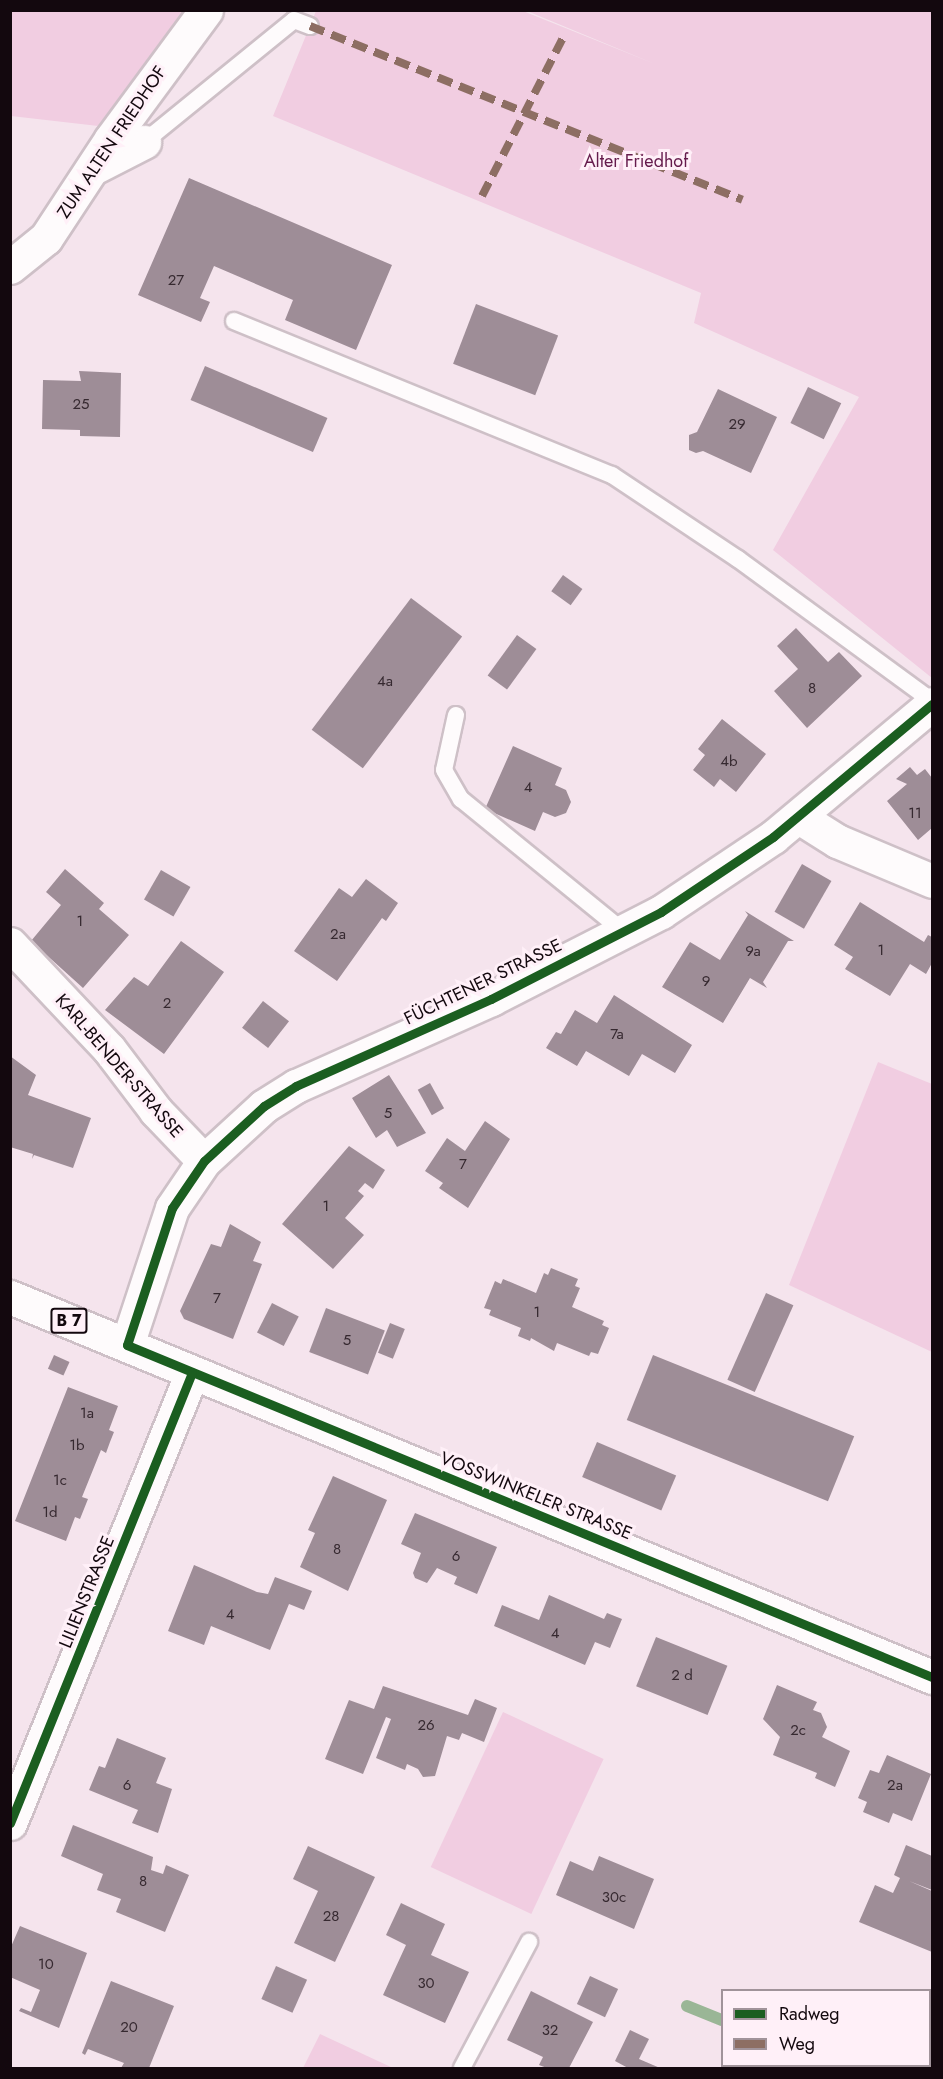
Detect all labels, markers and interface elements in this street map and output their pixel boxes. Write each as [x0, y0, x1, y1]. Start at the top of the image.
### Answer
street label: ZUM ALTEN FRIEDHOF [53, 62, 171, 222]
park label: Alter Friedhof [584, 150, 688, 172]
house number: 27 [168, 272, 184, 290]
house number: 25 [73, 396, 89, 414]
house number: 29 [728, 416, 746, 434]
house number: 4a [377, 673, 393, 691]
house number: 8 [808, 680, 816, 698]
house number: 4b [720, 753, 738, 771]
house number: 4 [524, 779, 532, 797]
house number: 11 [908, 805, 922, 823]
house number: 1 [77, 913, 83, 931]
house number: 2a [330, 926, 346, 944]
street label: FÜCHTENER STRASSE [401, 934, 565, 1030]
house number: 1 [878, 942, 884, 960]
house number: 9a [745, 943, 761, 961]
house number: 9 [702, 973, 710, 991]
street label: KARL-BENDER-STRASSE [51, 990, 187, 1142]
house number: 2 [163, 995, 171, 1013]
house number: 7a [610, 1026, 624, 1044]
house number: 5 [384, 1105, 392, 1123]
house number: 7 [459, 1156, 467, 1174]
house number: 1 [323, 1198, 329, 1216]
house number: 7 [213, 1290, 221, 1308]
house number: 1 [534, 1304, 540, 1322]
road number: B 7 [50, 1308, 88, 1334]
house number: 5 [343, 1332, 351, 1350]
house number: 1a [80, 1405, 94, 1423]
house number: 1b [69, 1437, 85, 1455]
street label: VOSSWINKELER STRASSE [437, 1448, 635, 1544]
house number: 1c [53, 1472, 67, 1490]
house number: 1d [42, 1504, 58, 1522]
street label: LILIENSTRASSE [55, 1533, 119, 1651]
house number: 8 [333, 1541, 341, 1559]
house number: 6 [452, 1548, 460, 1566]
house number: 4 [226, 1606, 234, 1624]
house number: 4 [551, 1625, 559, 1643]
house number: 2 d [671, 1667, 693, 1685]
house number: 26 [417, 1717, 435, 1735]
house number: 2c [790, 1722, 806, 1740]
house number: 6 [123, 1777, 131, 1795]
house number: 2a [887, 1777, 903, 1795]
house number: 8 [139, 1873, 147, 1891]
house number: 30c [602, 1889, 626, 1907]
house number: 28 [323, 1908, 339, 1926]
house number: 10 [38, 1956, 54, 1974]
house number: 30 [417, 1975, 435, 1993]
legend [721, 1989, 931, 2067]
text: Radweg [779, 2001, 840, 2027]
house number: 20 [120, 2019, 138, 2037]
house number: 32 [542, 2022, 558, 2040]
text: Weg [779, 2031, 815, 2057]

